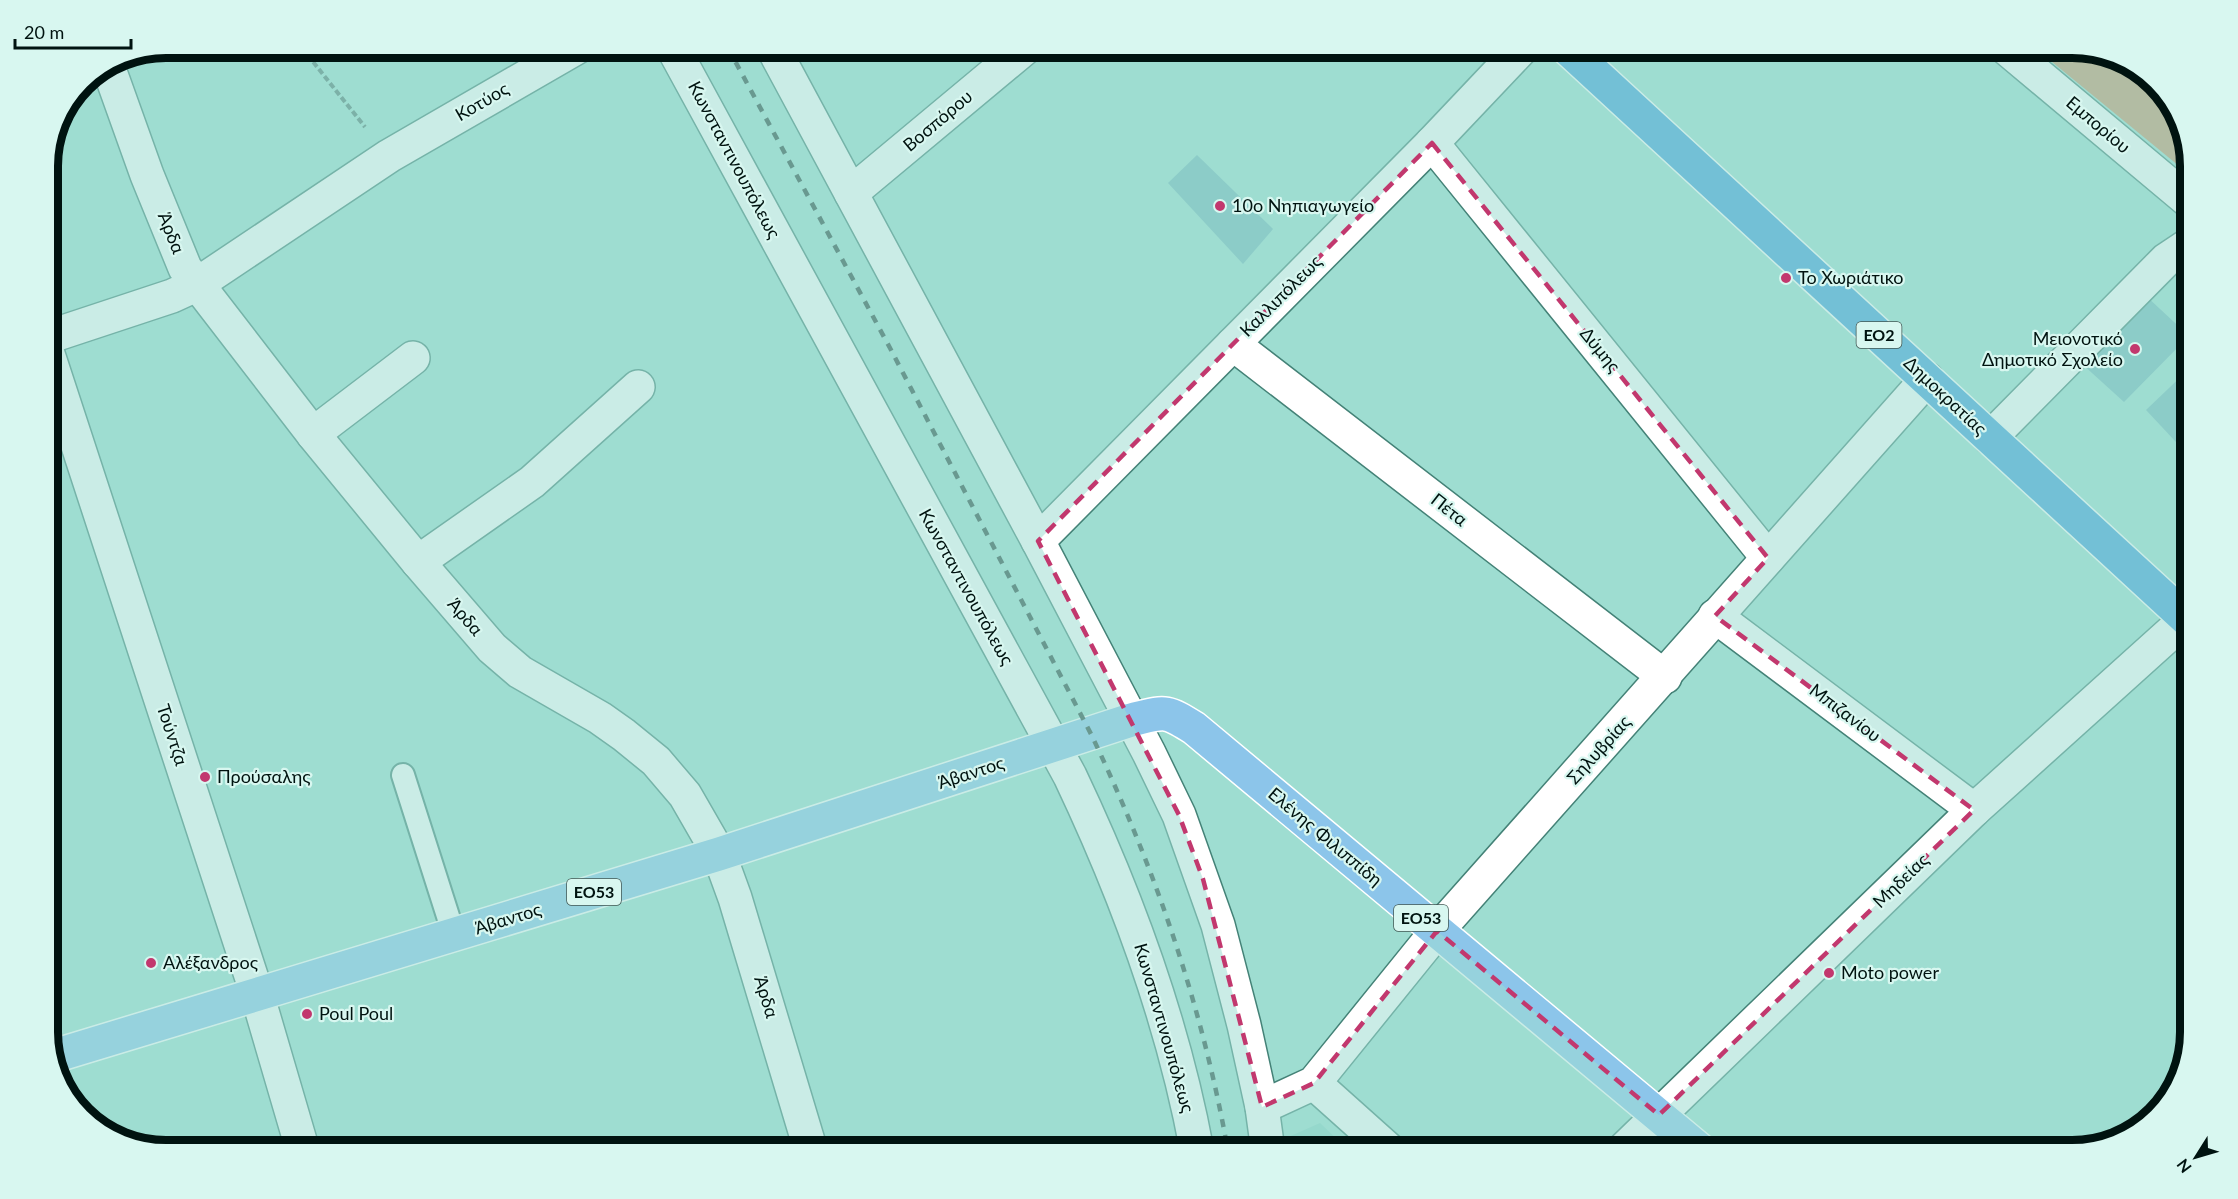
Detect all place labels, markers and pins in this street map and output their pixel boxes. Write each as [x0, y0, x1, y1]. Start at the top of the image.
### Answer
place label: 10ο Νηπιαγωγείο [1232, 194, 1374, 216]
marker: 10ο Νηπιαγωγείο [1213, 199, 1227, 213]
place label: Το Χωριάτικο [1798, 266, 1903, 288]
marker: Το Χωριάτικο [1779, 271, 1793, 285]
place label: Μειονοτικό Δημοτικό Σχολείο [1982, 327, 2123, 370]
marker: Μειονοτικό Δημοτικό Σχολείο [2128, 342, 2142, 356]
place label: Προύσαλης [217, 765, 311, 787]
marker: Προύσαλης [198, 770, 212, 784]
place label: Αλέξανδρος [163, 951, 259, 973]
marker: Αλέξανδρος [144, 956, 158, 970]
place label: Moto power [1841, 961, 1939, 983]
marker: Moto power [1822, 966, 1836, 980]
place label: Poul Poul [319, 1002, 393, 1024]
marker: Poul Poul [300, 1007, 314, 1021]

